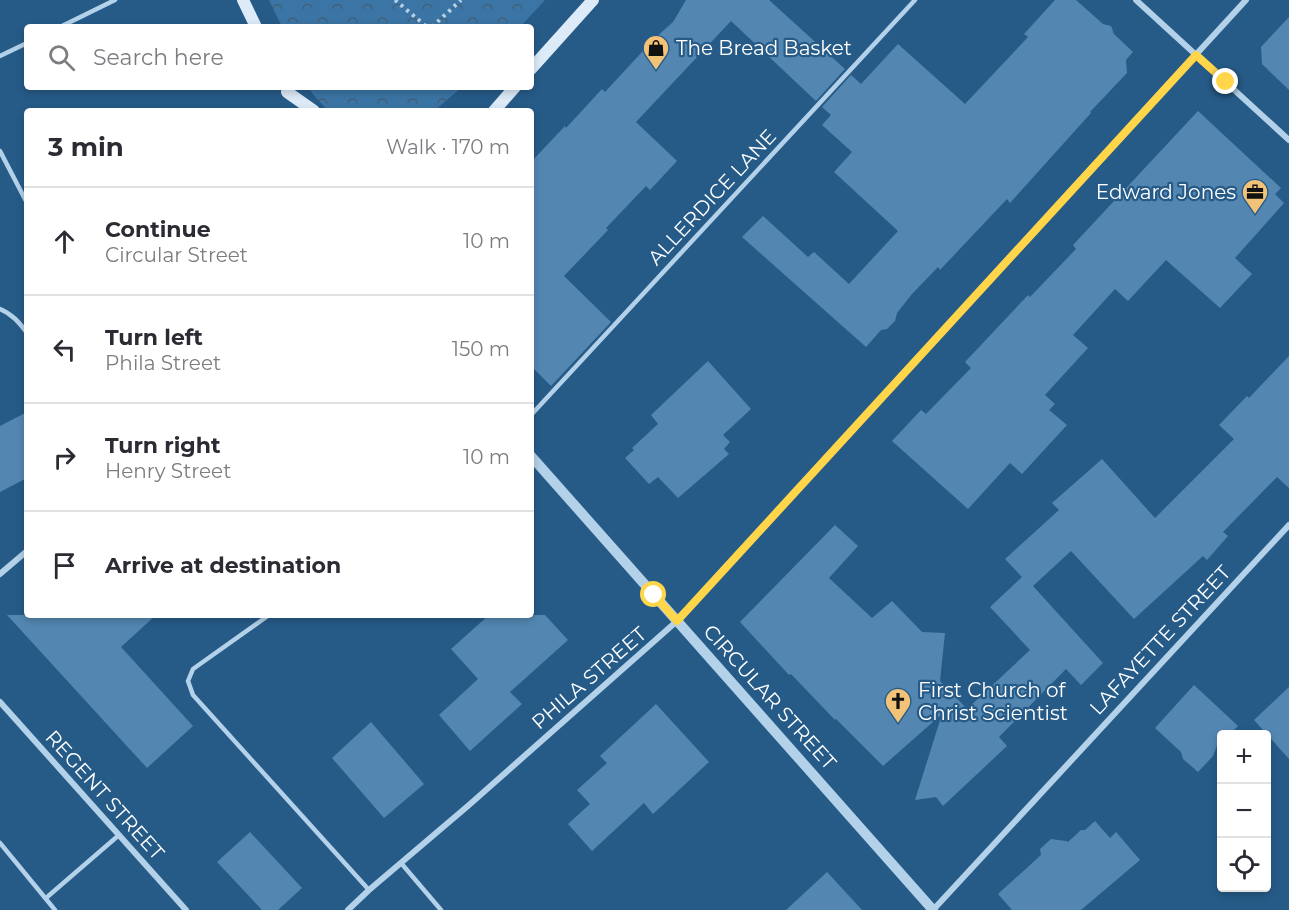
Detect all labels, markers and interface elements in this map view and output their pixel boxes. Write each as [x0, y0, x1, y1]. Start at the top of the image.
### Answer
search box [24, 24, 534, 90]
shop icon: The Bread Basket [641, 33, 671, 71]
place label: The Bread Basket [676, 36, 852, 60]
icon: search [45, 41, 78, 74]
text: Search here [93, 44, 224, 71]
route end [1212, 68, 1238, 94]
street label: ALLERDICE LANE [643, 124, 781, 270]
text: 3 min [48, 131, 124, 163]
text: Walk · 170 m [386, 135, 510, 159]
office icon: Edward Jones [1240, 177, 1270, 215]
place label: Edward Jones [1096, 180, 1236, 204]
text: Continue [105, 216, 211, 243]
icon: ahead [48, 225, 81, 258]
text: 10 m [463, 229, 510, 253]
text: Circular Street [105, 243, 248, 267]
text: Turn left [105, 324, 203, 351]
icon: left [48, 333, 81, 366]
text: 150 m [452, 337, 510, 361]
text: Phila Street [105, 351, 221, 375]
text: Turn right [105, 432, 220, 459]
icon: right [48, 441, 81, 474]
text: 10 m [463, 445, 510, 469]
text: Henry Street [105, 459, 231, 483]
icon: arrive [48, 549, 81, 582]
text: Arrive at destination [105, 552, 341, 579]
street label: LAFAYETTE STREET [1085, 560, 1236, 720]
route start [640, 581, 666, 607]
street label: CIRCULAR STREET [699, 620, 842, 775]
street label: PHILA STREET [527, 621, 652, 734]
place label: First Church of Christ Scientist [918, 678, 1068, 725]
church icon: First Church of Christ Scientist [883, 686, 913, 724]
street label: REGENT STREET [41, 725, 170, 865]
map controls [1217, 730, 1271, 892]
button: + [1217, 730, 1271, 784]
button: − [1217, 784, 1271, 838]
button: locate [1217, 838, 1271, 892]

